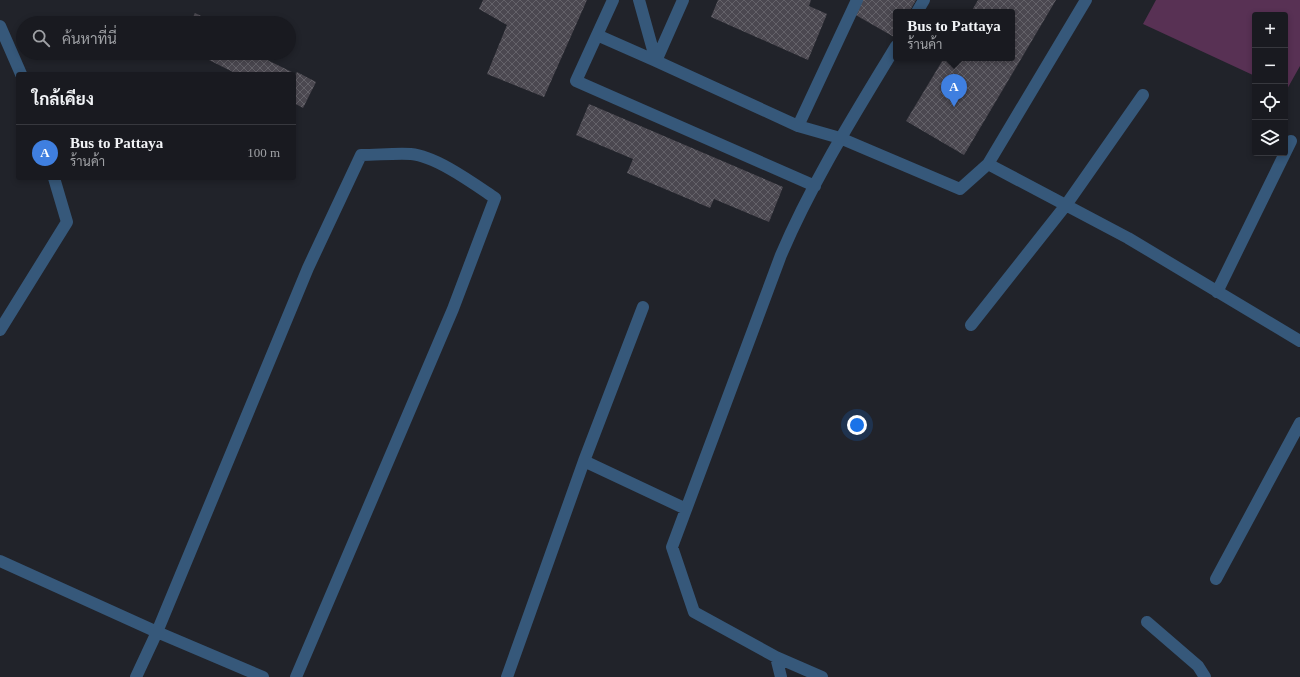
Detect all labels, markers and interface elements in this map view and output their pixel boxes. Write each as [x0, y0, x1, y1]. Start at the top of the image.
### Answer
popup [893, 9, 1015, 61]
map controls [1252, 12, 1288, 156]
button: + [1252, 12, 1288, 48]
search box [16, 16, 296, 60]
text: Bus to Pattaya [907, 18, 1001, 34]
icon: search [30, 27, 52, 49]
text: ค้นหาที่นี่ [62, 31, 117, 47]
text: ร้านค้า [907, 37, 942, 52]
button: − [1252, 48, 1288, 84]
pin: A [941, 74, 967, 107]
button: locate [1252, 84, 1288, 120]
text: ใกล้เคียง [32, 90, 94, 109]
button: layers [1252, 120, 1288, 156]
text: Bus to Pattaya [70, 135, 163, 151]
text: A [40, 145, 50, 160]
text: 100 m [247, 145, 280, 160]
text: ร้านค้า [70, 154, 105, 169]
your location [847, 415, 867, 435]

